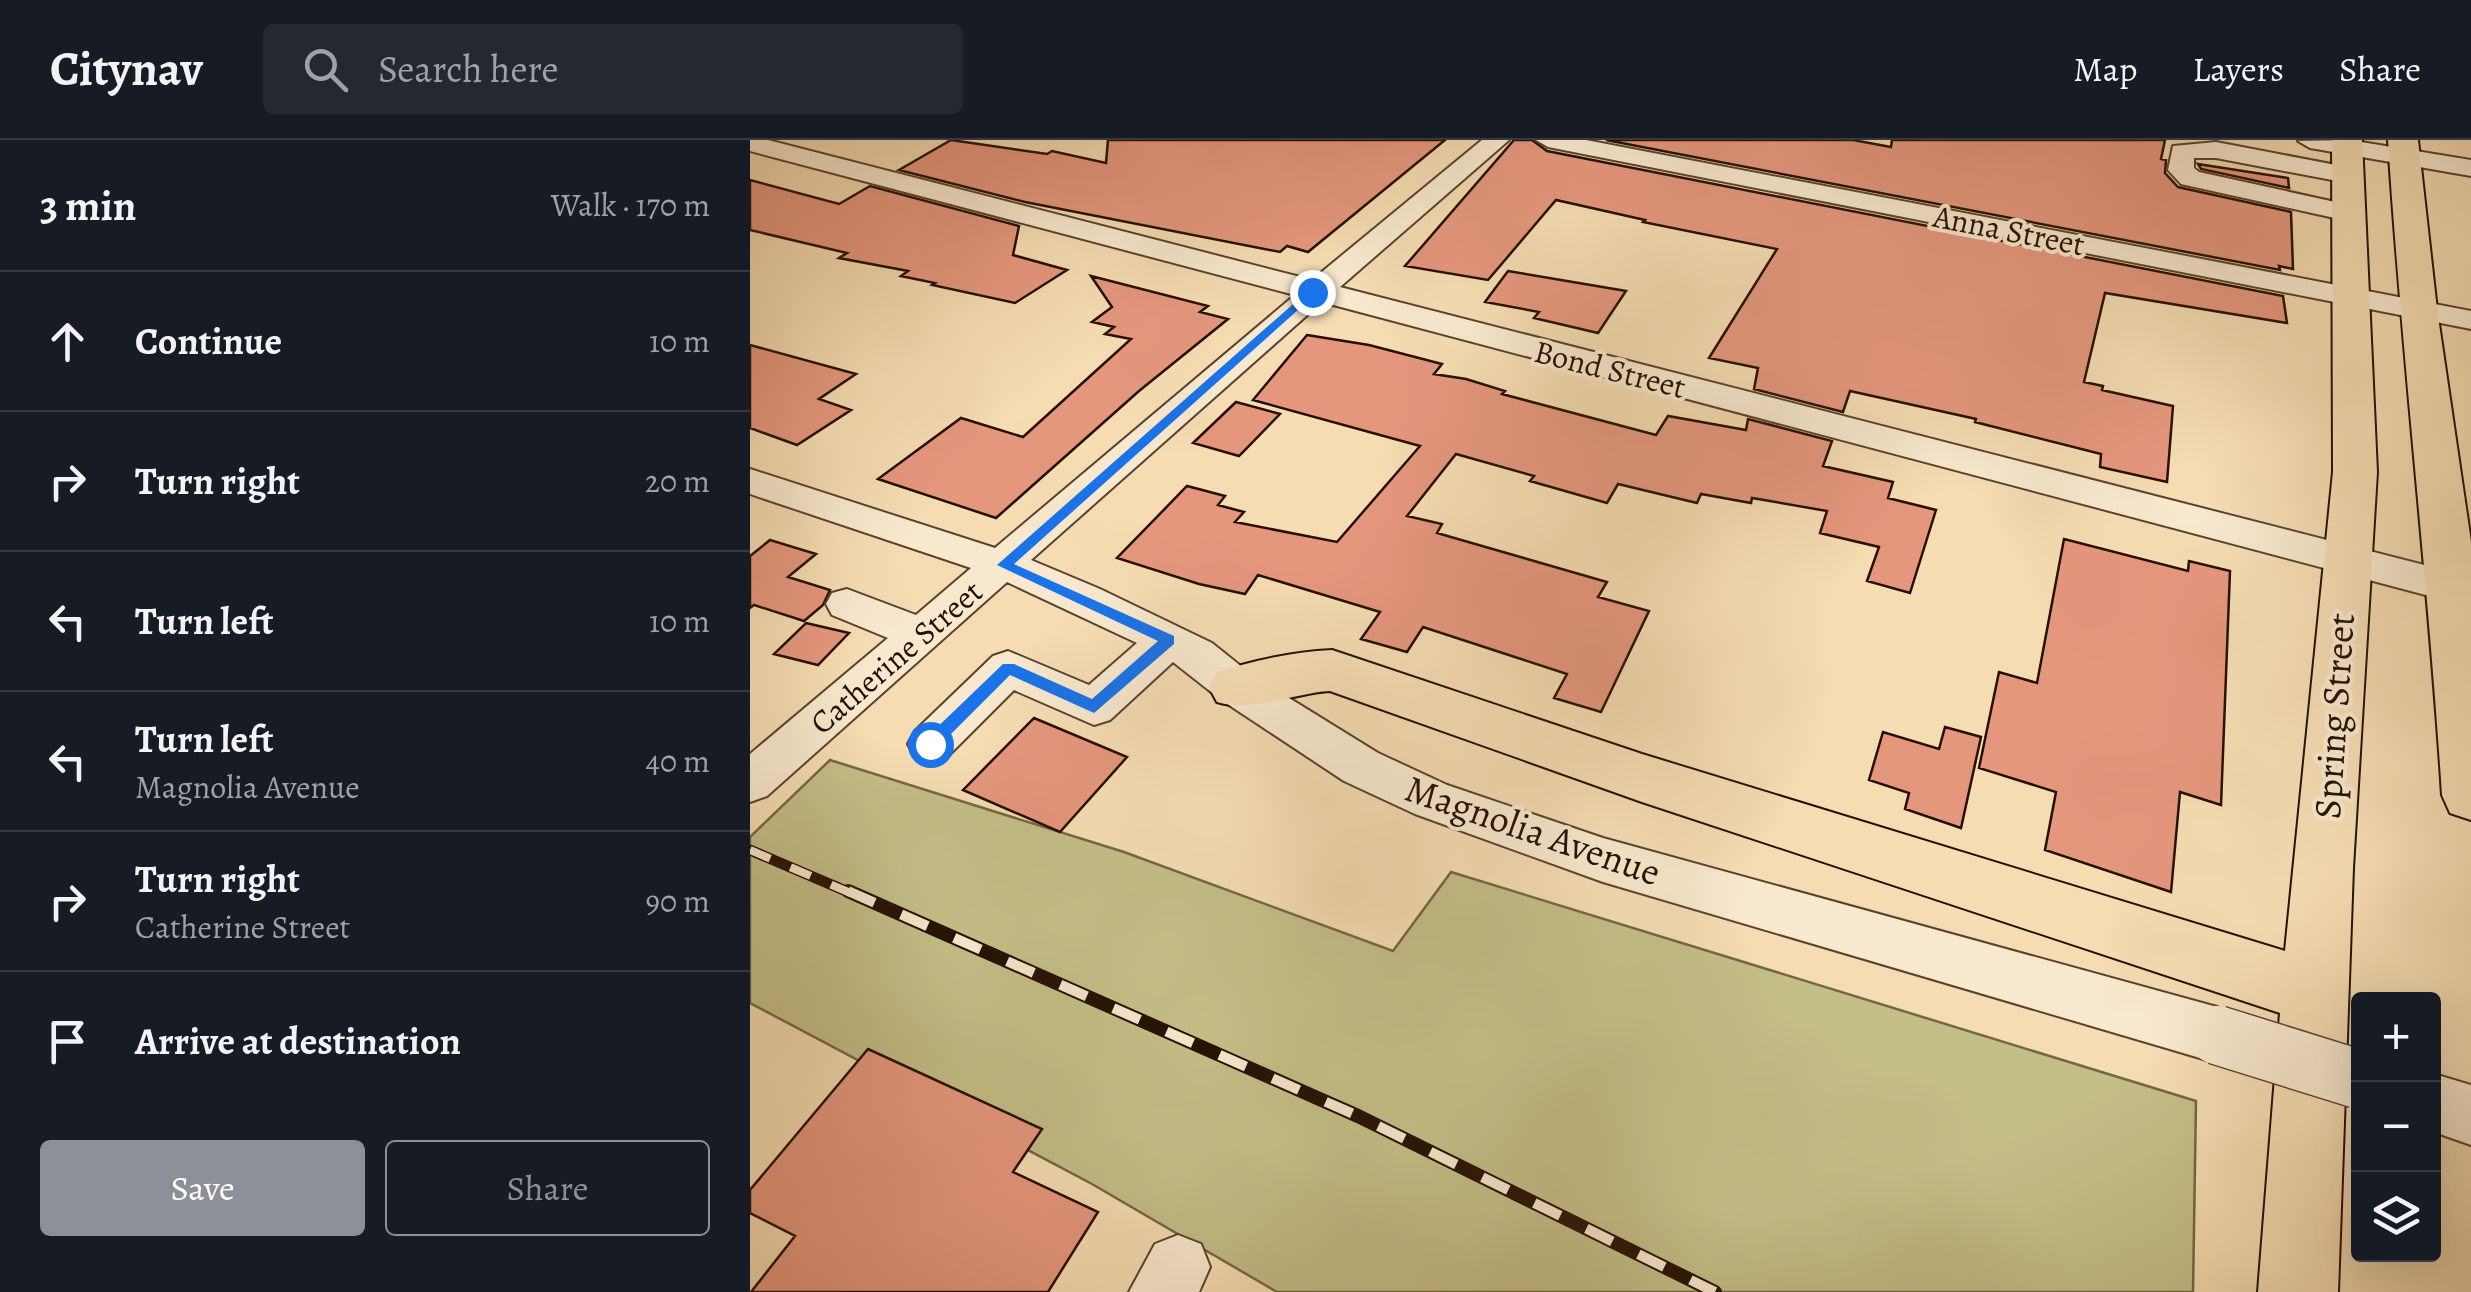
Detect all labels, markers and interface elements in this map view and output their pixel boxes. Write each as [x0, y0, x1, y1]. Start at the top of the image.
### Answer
search box [263, 24, 963, 114]
text: Citynav [50, 36, 203, 102]
icon: search [298, 42, 353, 97]
text: Search here [378, 43, 559, 95]
text: Map [2073, 45, 2137, 93]
text: Layers [2192, 45, 2284, 93]
text: Share [2339, 45, 2421, 93]
text: 3 min [40, 177, 136, 234]
text: Walk · 170 m [551, 183, 710, 227]
street label: Anna Street [1929, 194, 2088, 266]
route end [1290, 270, 1336, 316]
icon: ahead [40, 314, 95, 369]
text: Continue [135, 315, 282, 367]
text: 10 m [649, 319, 710, 363]
street label: Bond Street [1530, 329, 1690, 409]
icon: right [40, 454, 95, 509]
text: Turn right [135, 455, 300, 507]
text: 20 m [645, 459, 710, 503]
street label: Catherine Street [800, 570, 992, 744]
icon: left [40, 594, 95, 649]
text: Turn left [135, 595, 274, 647]
text: 10 m [649, 599, 710, 643]
street label: Spring Street [2301, 611, 2367, 821]
text: Turn left [135, 713, 274, 765]
route start [908, 722, 954, 768]
icon: left [40, 734, 95, 789]
text: 40 m [645, 739, 710, 783]
street label: Magnolia Avenue [1398, 762, 1668, 898]
text: Magnolia Avenue [135, 765, 360, 809]
text: Turn right [135, 853, 300, 905]
icon: right [40, 874, 95, 929]
text: 90 m [645, 879, 710, 923]
text: Catherine Street [135, 905, 350, 949]
map controls [2351, 992, 2441, 1262]
button: + [2351, 992, 2441, 1082]
icon: arrive [40, 1014, 95, 1069]
text: Arrive at destination [135, 1015, 461, 1067]
button: − [2351, 1082, 2441, 1172]
button: Save [40, 1140, 365, 1236]
button: Share [385, 1140, 710, 1236]
button: layers [2351, 1172, 2441, 1262]

